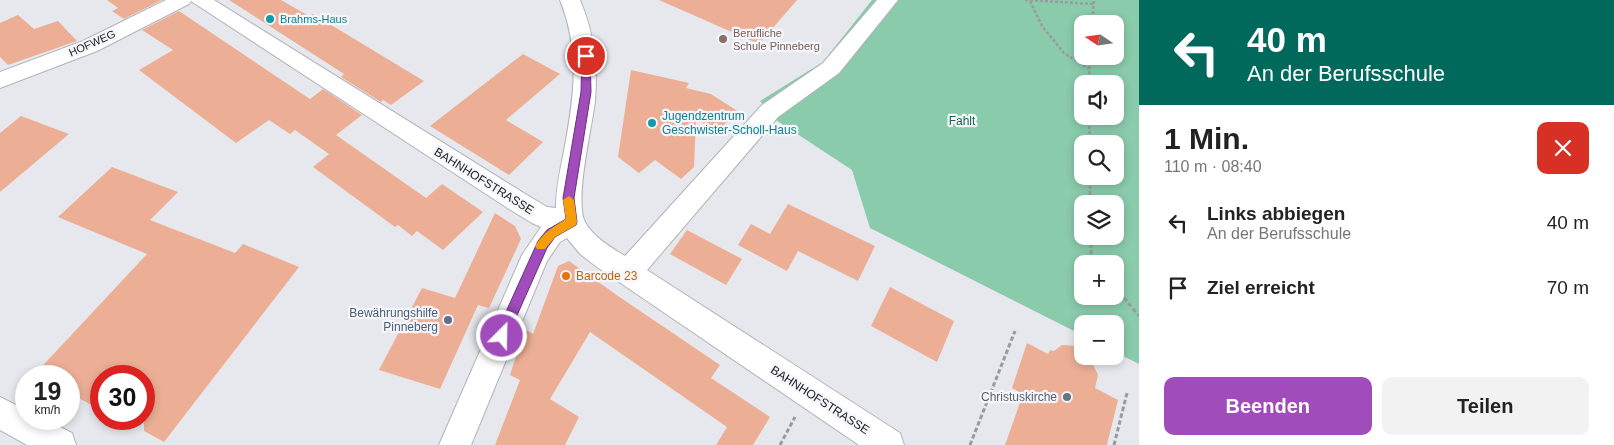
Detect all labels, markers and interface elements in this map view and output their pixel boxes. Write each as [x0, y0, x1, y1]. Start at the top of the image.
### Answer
marker: Brahms-Haus [264, 13, 276, 25]
place label: Brahms-Haus [280, 13, 348, 25]
north arrow [1074, 15, 1124, 65]
map controls [1074, 15, 1124, 365]
icon: left [1164, 20, 1229, 85]
text: 40 m [1247, 20, 1327, 59]
street label: HOFWEG [67, 27, 117, 59]
place label: Berufliche Schule Pinneberg [733, 27, 820, 52]
marker: Berufliche Schule Pinneberg [717, 33, 729, 45]
pin [565, 35, 607, 77]
icon: arrive [572, 42, 600, 70]
text: An der Berufsschule [1247, 61, 1445, 86]
button: sound [1074, 75, 1124, 125]
place label: Jugendzentrum Geschwister-Scholl-Haus [662, 109, 797, 137]
park label: Fahlt [949, 114, 976, 128]
marker: Jugendzentrum Geschwister-Scholl-Haus [646, 117, 658, 129]
text: 1 Min. [1164, 122, 1249, 155]
button: close [1537, 122, 1589, 174]
button: search [1074, 135, 1124, 185]
street label: BAHNHOFSTRASSE [432, 145, 536, 217]
text: 110 m · 08:40 [1164, 158, 1262, 175]
button: layers [1074, 195, 1124, 245]
text: Links abbiegen [1207, 203, 1345, 224]
icon: left [1164, 209, 1192, 237]
text: 40 m [1547, 212, 1589, 233]
text: An der Berufsschule [1207, 225, 1351, 242]
button: + [1074, 255, 1124, 305]
place label: Barcode 23 [576, 269, 638, 283]
marker: Barcode 23 [560, 270, 572, 282]
icon: arrive [1164, 274, 1192, 302]
text: Ziel erreicht [1207, 277, 1315, 298]
text: 70 m [1547, 277, 1589, 298]
place label: Bewährungshilfe Pinneberg [349, 306, 438, 334]
position arrow [475, 309, 527, 361]
marker: Bewährungshilfe Pinneberg [442, 314, 454, 326]
button: − [1074, 315, 1124, 365]
street label: BAHNHOFSTRASSE [768, 363, 872, 437]
speed limit sign: 30 [90, 365, 155, 430]
text: 19 [34, 377, 61, 405]
button: Beenden [1164, 377, 1372, 435]
button: Teilen [1382, 377, 1589, 435]
place label: Christuskirche [981, 390, 1057, 404]
marker: Christuskirche [1061, 391, 1073, 403]
text: km/h [34, 403, 61, 417]

